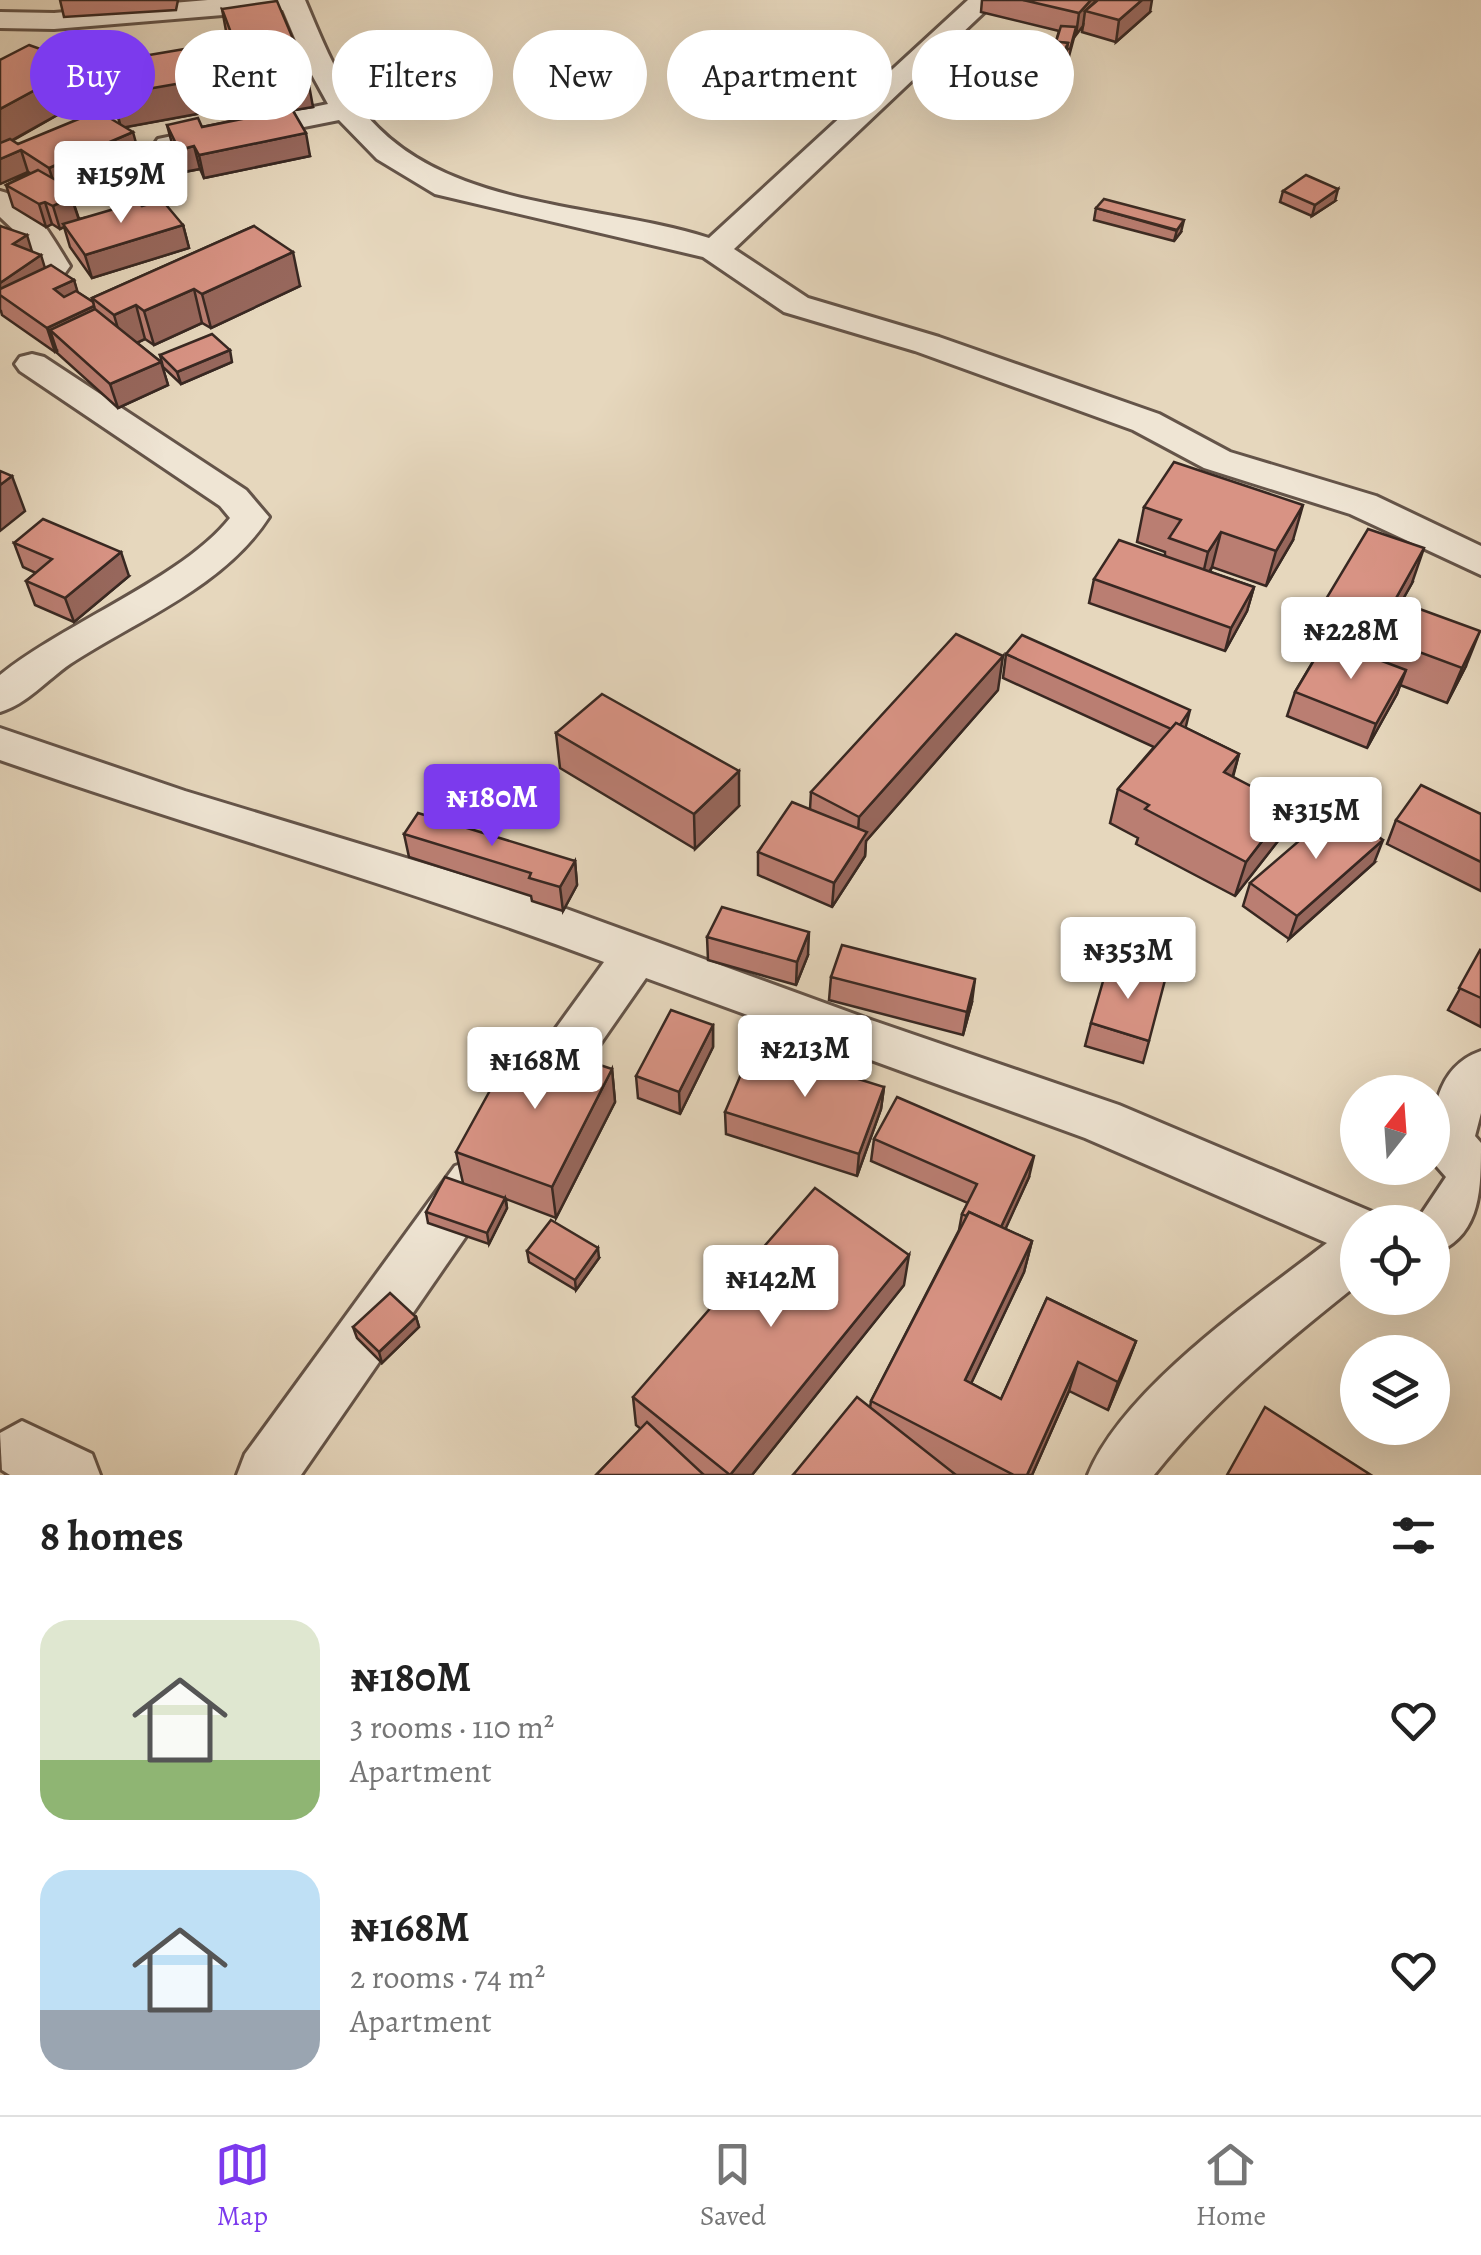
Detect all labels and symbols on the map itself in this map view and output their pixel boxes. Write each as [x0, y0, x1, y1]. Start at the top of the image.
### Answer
pin: ₦159M [51, 141, 191, 226]
pin: ₦228M [1281, 597, 1421, 682]
pin: ₦180M [422, 764, 562, 849]
pin: ₦315M [1246, 777, 1386, 862]
pin: ₦353M [1058, 917, 1198, 1002]
pin: ₦213M [735, 1015, 875, 1100]
pin: ₦168M [465, 1027, 605, 1112]
north arrow [1340, 1075, 1450, 1185]
pin: ₦142M [701, 1245, 841, 1330]

